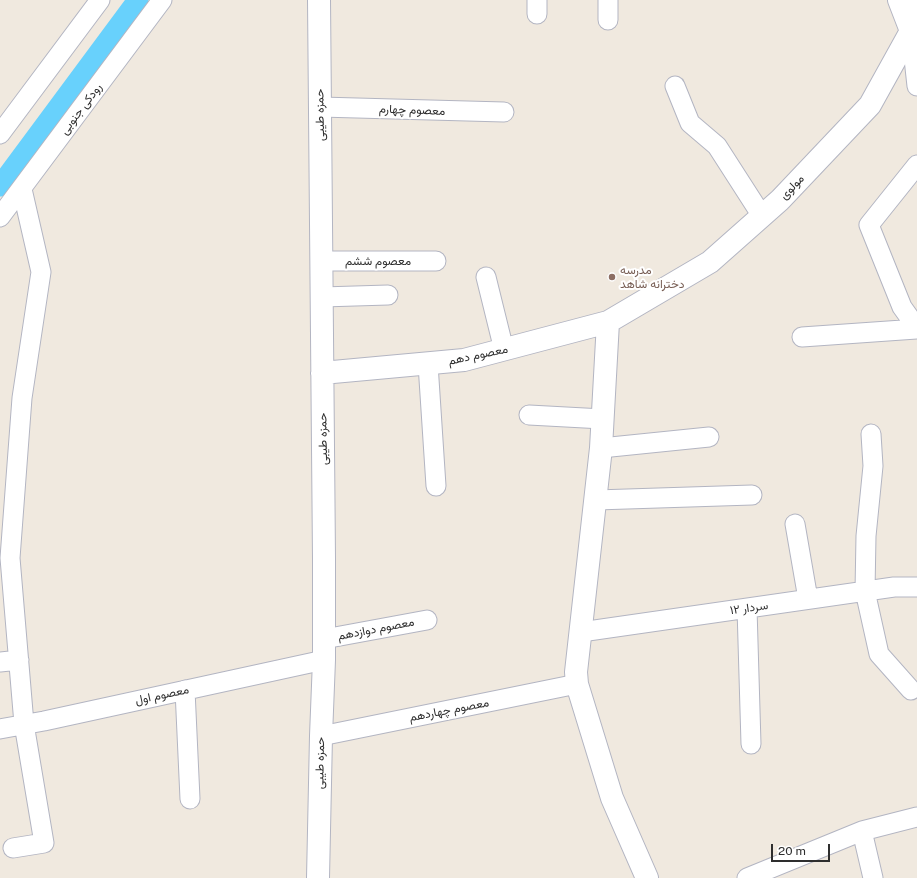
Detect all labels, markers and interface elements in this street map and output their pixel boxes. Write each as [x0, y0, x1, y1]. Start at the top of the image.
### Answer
street label: رودکی جنوبی [57, 80, 105, 138]
street label: حمزه طیبی [312, 89, 328, 141]
street label: معصوم چهارم [379, 102, 445, 118]
street label: مولوی [777, 172, 807, 202]
street label: معصوم ششم [345, 254, 411, 268]
place label: مدرسه دخترانه شاهد [620, 263, 685, 291]
marker: مدرسه دخترانه شاهد [607, 272, 617, 282]
street label: معصوم دهم [447, 342, 509, 368]
street label: حمزه طیبی [315, 413, 331, 465]
street label: سردار ۱۲ [729, 598, 769, 618]
street label: معصوم دوازدهم [336, 615, 416, 643]
street label: معصوم اول [134, 682, 190, 708]
street label: معصوم چهاردهم [408, 695, 490, 725]
street label: حمزه طیبی [312, 737, 328, 789]
scale bar [773, 836, 832, 862]
text: 20 m [778, 844, 806, 858]

